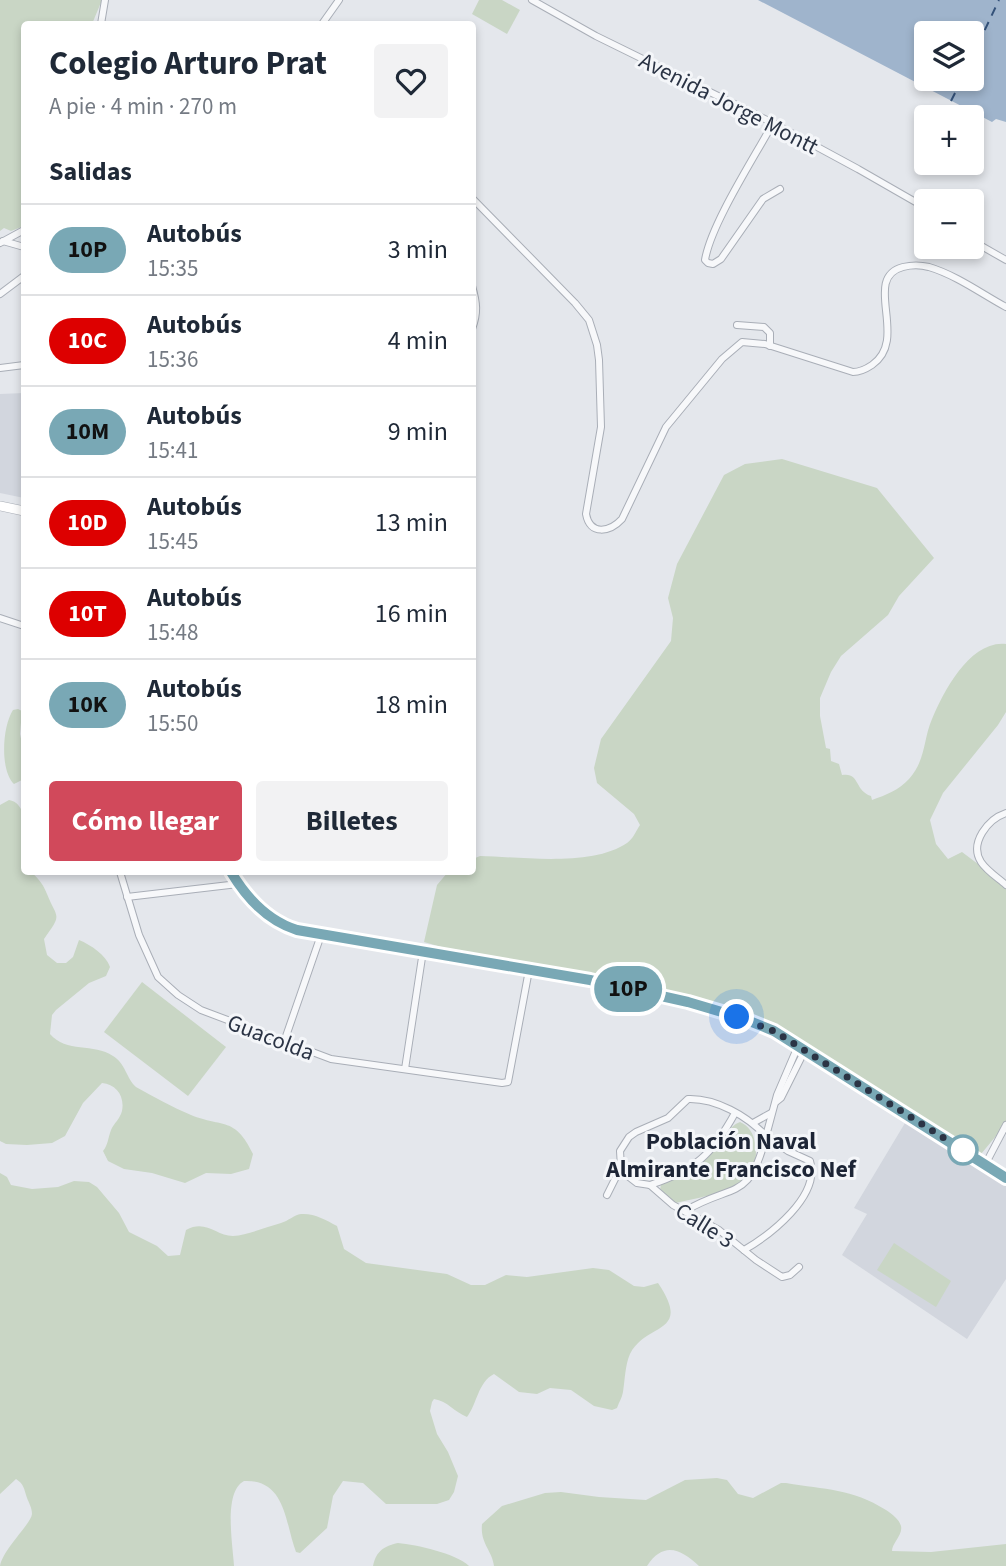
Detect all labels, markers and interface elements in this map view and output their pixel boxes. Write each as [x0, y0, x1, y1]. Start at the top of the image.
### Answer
map controls [914, 21, 984, 259]
button: layers [914, 21, 984, 91]
text: Colegio Arturo Prat [49, 40, 327, 87]
button: heart [374, 44, 448, 118]
street label: Avenida Jorge Montt [634, 44, 824, 163]
text: A pie · 4 min · 270 m [49, 90, 237, 123]
button: + [914, 105, 984, 175]
text: Salidas [49, 153, 132, 190]
button: − [914, 189, 984, 259]
text: Autobús [147, 215, 242, 252]
text: 3 min [388, 231, 448, 268]
text: 10P [68, 232, 107, 267]
text: 15:35 [147, 252, 198, 285]
text: Autobús [147, 306, 242, 343]
text: 4 min [388, 322, 448, 359]
text: 10C [68, 323, 107, 358]
text: 15:36 [147, 343, 198, 376]
text: Autobús [147, 397, 242, 434]
text: 9 min [388, 413, 448, 450]
text: 10M [66, 414, 109, 449]
text: 15:41 [147, 434, 198, 467]
text: Autobús [147, 488, 242, 525]
text: 13 min [375, 504, 448, 541]
text: 10D [67, 505, 108, 540]
text: 15:45 [147, 525, 198, 558]
text: Autobús [147, 579, 242, 616]
text: 16 min [375, 595, 448, 632]
text: 10T [68, 596, 107, 631]
text: 15:48 [147, 616, 198, 649]
text: Autobús [147, 670, 242, 707]
text: 18 min [375, 686, 448, 723]
text: 10K [67, 687, 108, 722]
text: 15:50 [147, 707, 198, 740]
button: Cómo llegar [49, 781, 242, 861]
button: Billetes [256, 781, 448, 861]
line badge: 10P [588, 966, 668, 1012]
text: 10P [608, 971, 648, 1006]
your location [719, 999, 754, 1034]
street label: Guacolda [222, 1006, 319, 1069]
district label: Población Naval Almirante Francisco Nef [605, 1124, 857, 1187]
unlabelled marker [948, 1135, 978, 1165]
street label: Calle 3 [669, 1194, 741, 1256]

